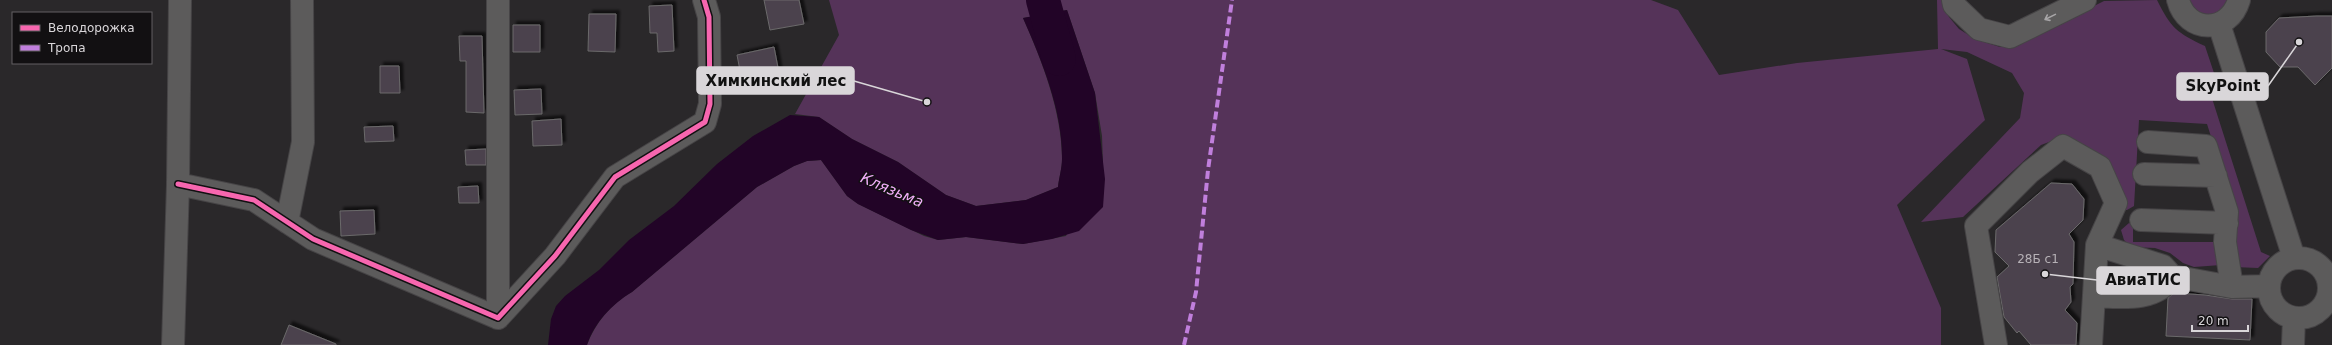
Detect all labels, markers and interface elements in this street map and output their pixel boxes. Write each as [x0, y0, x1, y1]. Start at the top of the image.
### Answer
legend [12, 12, 152, 64]
one-way arrow [2045, 14, 2057, 21]
text: Велодорожка [48, 21, 135, 35]
text: Тропа [47, 41, 86, 55]
callout: Химкинский лес [697, 67, 854, 94]
text: Химкинский лес [706, 72, 846, 90]
callout: SkyPoint [2177, 73, 2268, 100]
text: SkyPoint [2186, 77, 2260, 95]
water label: Клязьма [858, 169, 926, 211]
house number: 28Б с1 [2017, 252, 2059, 266]
callout: АвиаТИС [2097, 267, 2189, 294]
text: АвиаТИС [2105, 271, 2181, 289]
scale bar [2192, 307, 2248, 333]
text: 20 m [2198, 314, 2229, 328]

